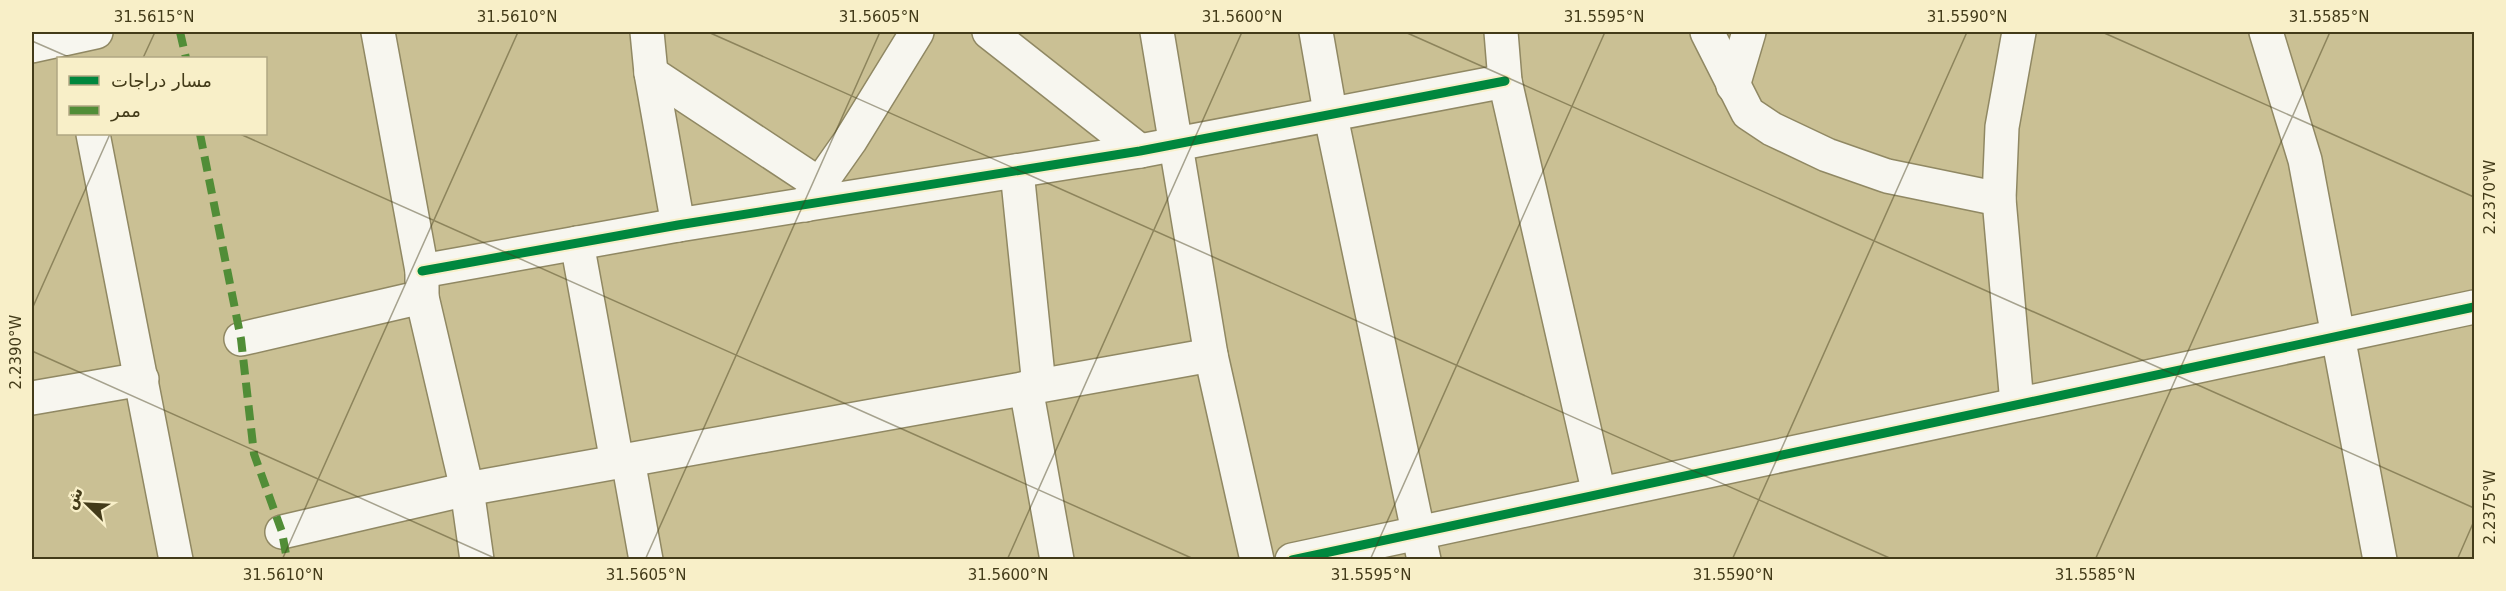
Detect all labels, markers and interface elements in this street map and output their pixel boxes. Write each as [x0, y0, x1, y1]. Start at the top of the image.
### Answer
text: 31.5615°N [114, 8, 194, 26]
text: 31.5610°N [477, 8, 557, 26]
text: 31.5605°N [839, 8, 919, 26]
text: 31.5600°N [1202, 8, 1282, 26]
text: 31.5595°N [1564, 8, 1644, 26]
text: 31.5590°N [1927, 8, 2007, 26]
text: 31.5585°N [2289, 8, 2369, 26]
legend [57, 57, 267, 135]
text: مسار دراجات [111, 70, 212, 91]
text: ممر [110, 100, 141, 122]
text: 2.2370°W [2481, 159, 2499, 234]
text: 2.2390°W [7, 314, 25, 389]
text: 2.2375°W [2481, 469, 2499, 544]
north arrow [57, 474, 117, 534]
text: ش [61, 484, 87, 512]
text: 31.5610°N [243, 566, 323, 584]
text: 31.5605°N [606, 566, 686, 584]
text: 31.5600°N [968, 566, 1048, 584]
text: 31.5595°N [1331, 566, 1411, 584]
text: 31.5590°N [1693, 566, 1773, 584]
text: 31.5585°N [2055, 566, 2135, 584]

